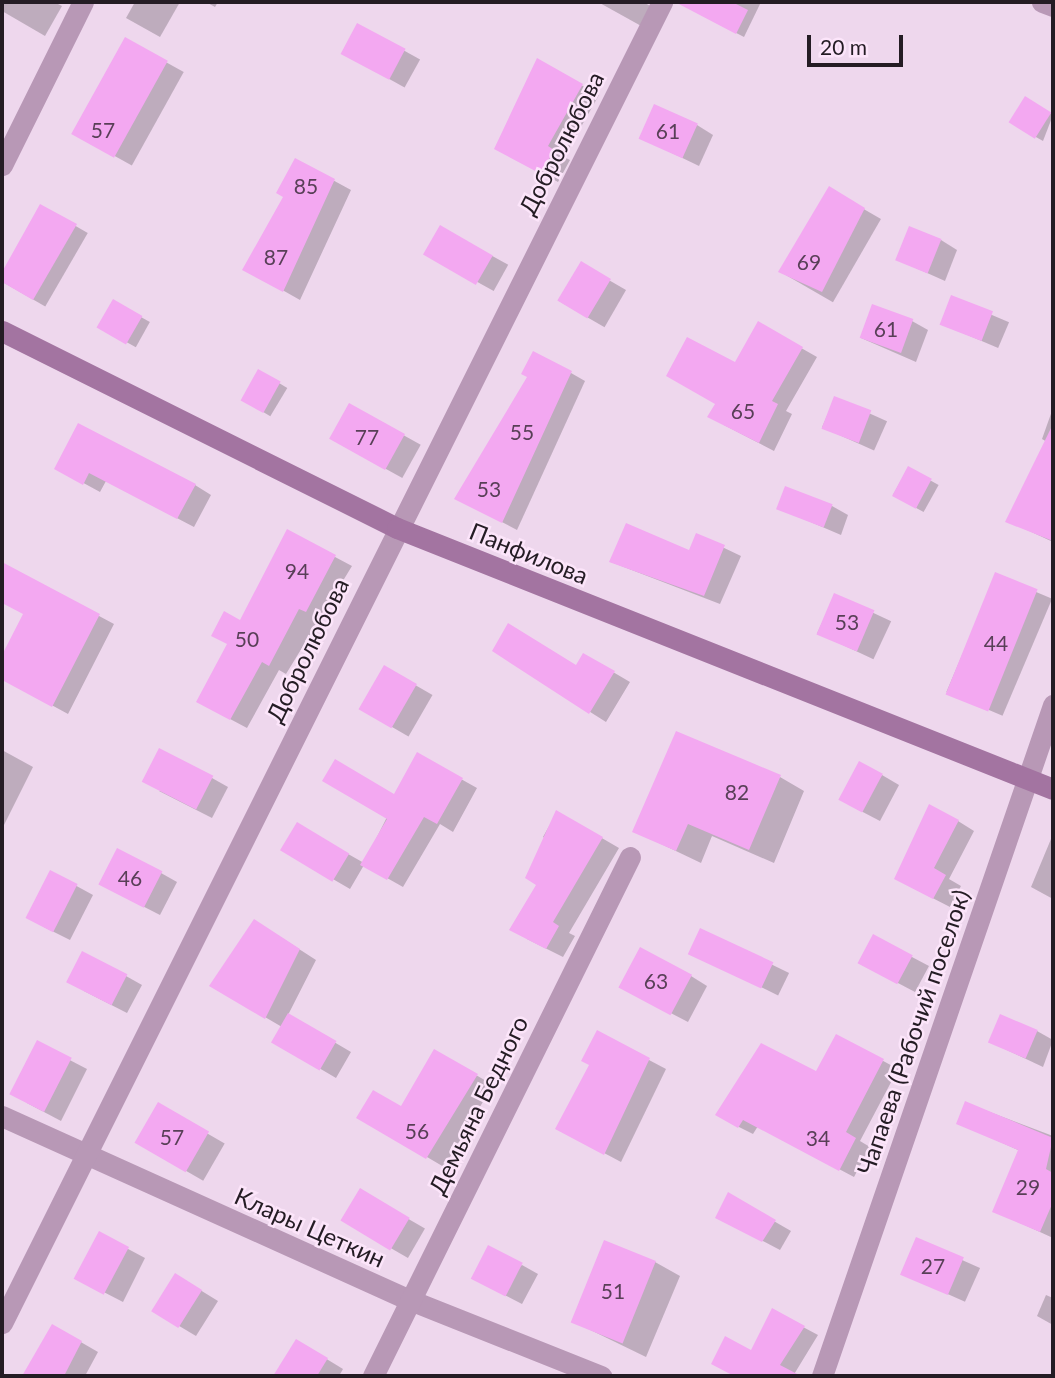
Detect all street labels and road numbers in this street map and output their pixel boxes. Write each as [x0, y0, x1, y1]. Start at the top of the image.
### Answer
street label: Добролюбова [513, 67, 609, 219]
street label: Панфилова [466, 516, 592, 590]
street label: Добролюбова [260, 573, 354, 727]
street label: Чапаева (Рабочий поселок) [851, 886, 975, 1178]
street label: Демьяна Бедного [422, 1011, 534, 1199]
street label: Клары Цеткин [230, 1181, 390, 1273]

